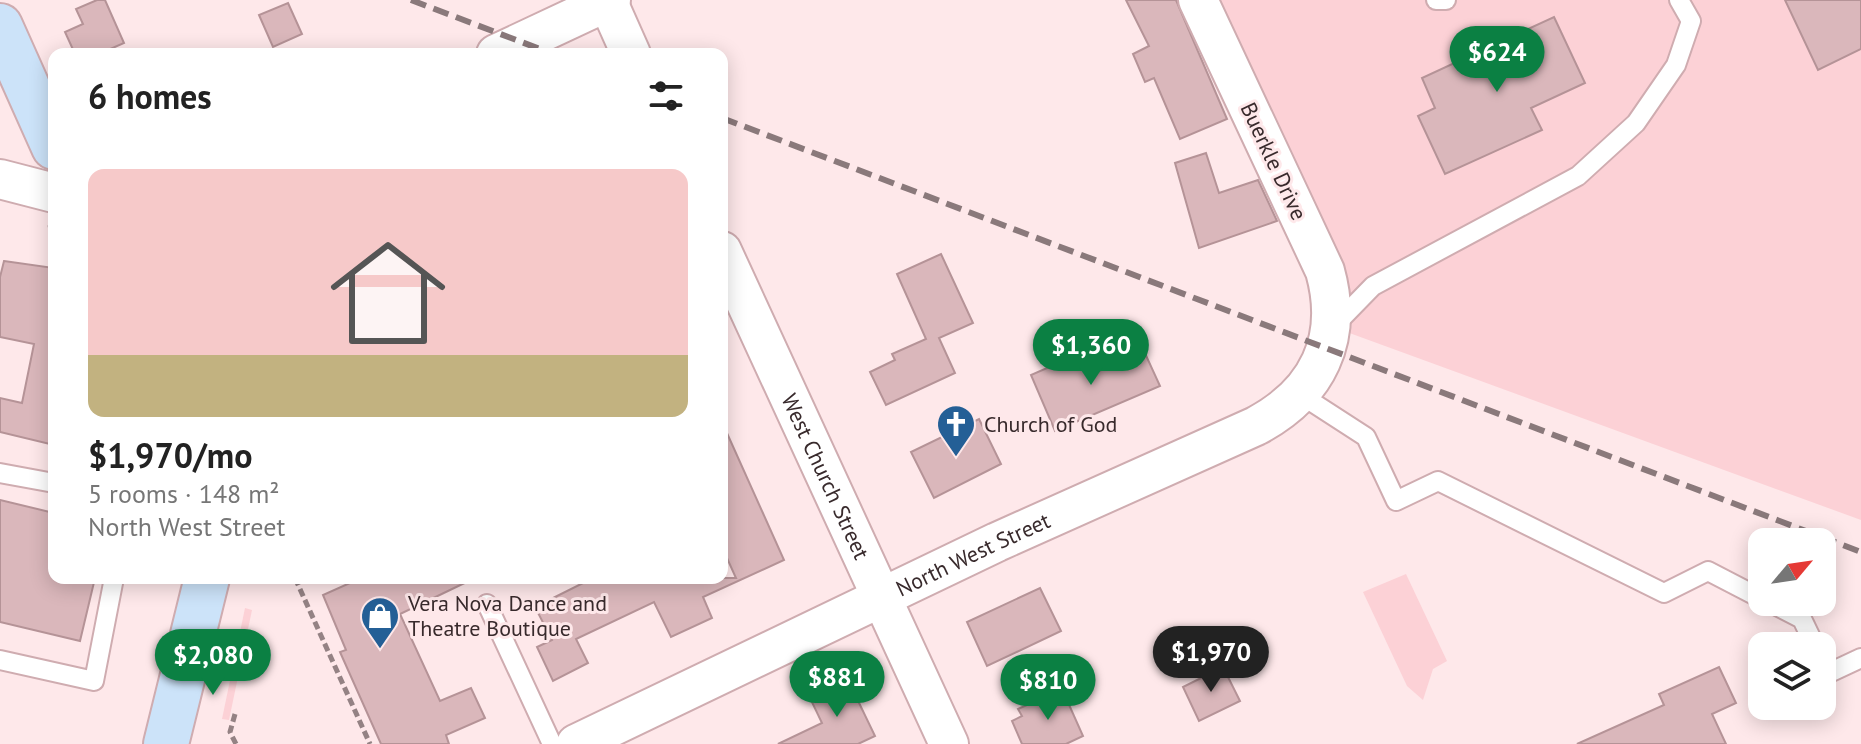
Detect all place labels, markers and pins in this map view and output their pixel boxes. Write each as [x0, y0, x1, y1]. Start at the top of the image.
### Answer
pin: $624 [1450, 26, 1544, 94]
pin: $1,360 [1026, 319, 1156, 387]
church icon: Church of God [935, 403, 977, 458]
place label: Church of God [984, 410, 1117, 438]
place label: Vera Nova Dance and Theatre Boutique [407, 589, 607, 642]
shop icon: Vera Nova Dance and Theatre Boutique [359, 595, 401, 650]
pin: $1,970 [1146, 626, 1276, 694]
pin: $2,080 [148, 629, 278, 697]
pin: $881 [790, 651, 884, 719]
pin: $810 [1001, 654, 1095, 722]

